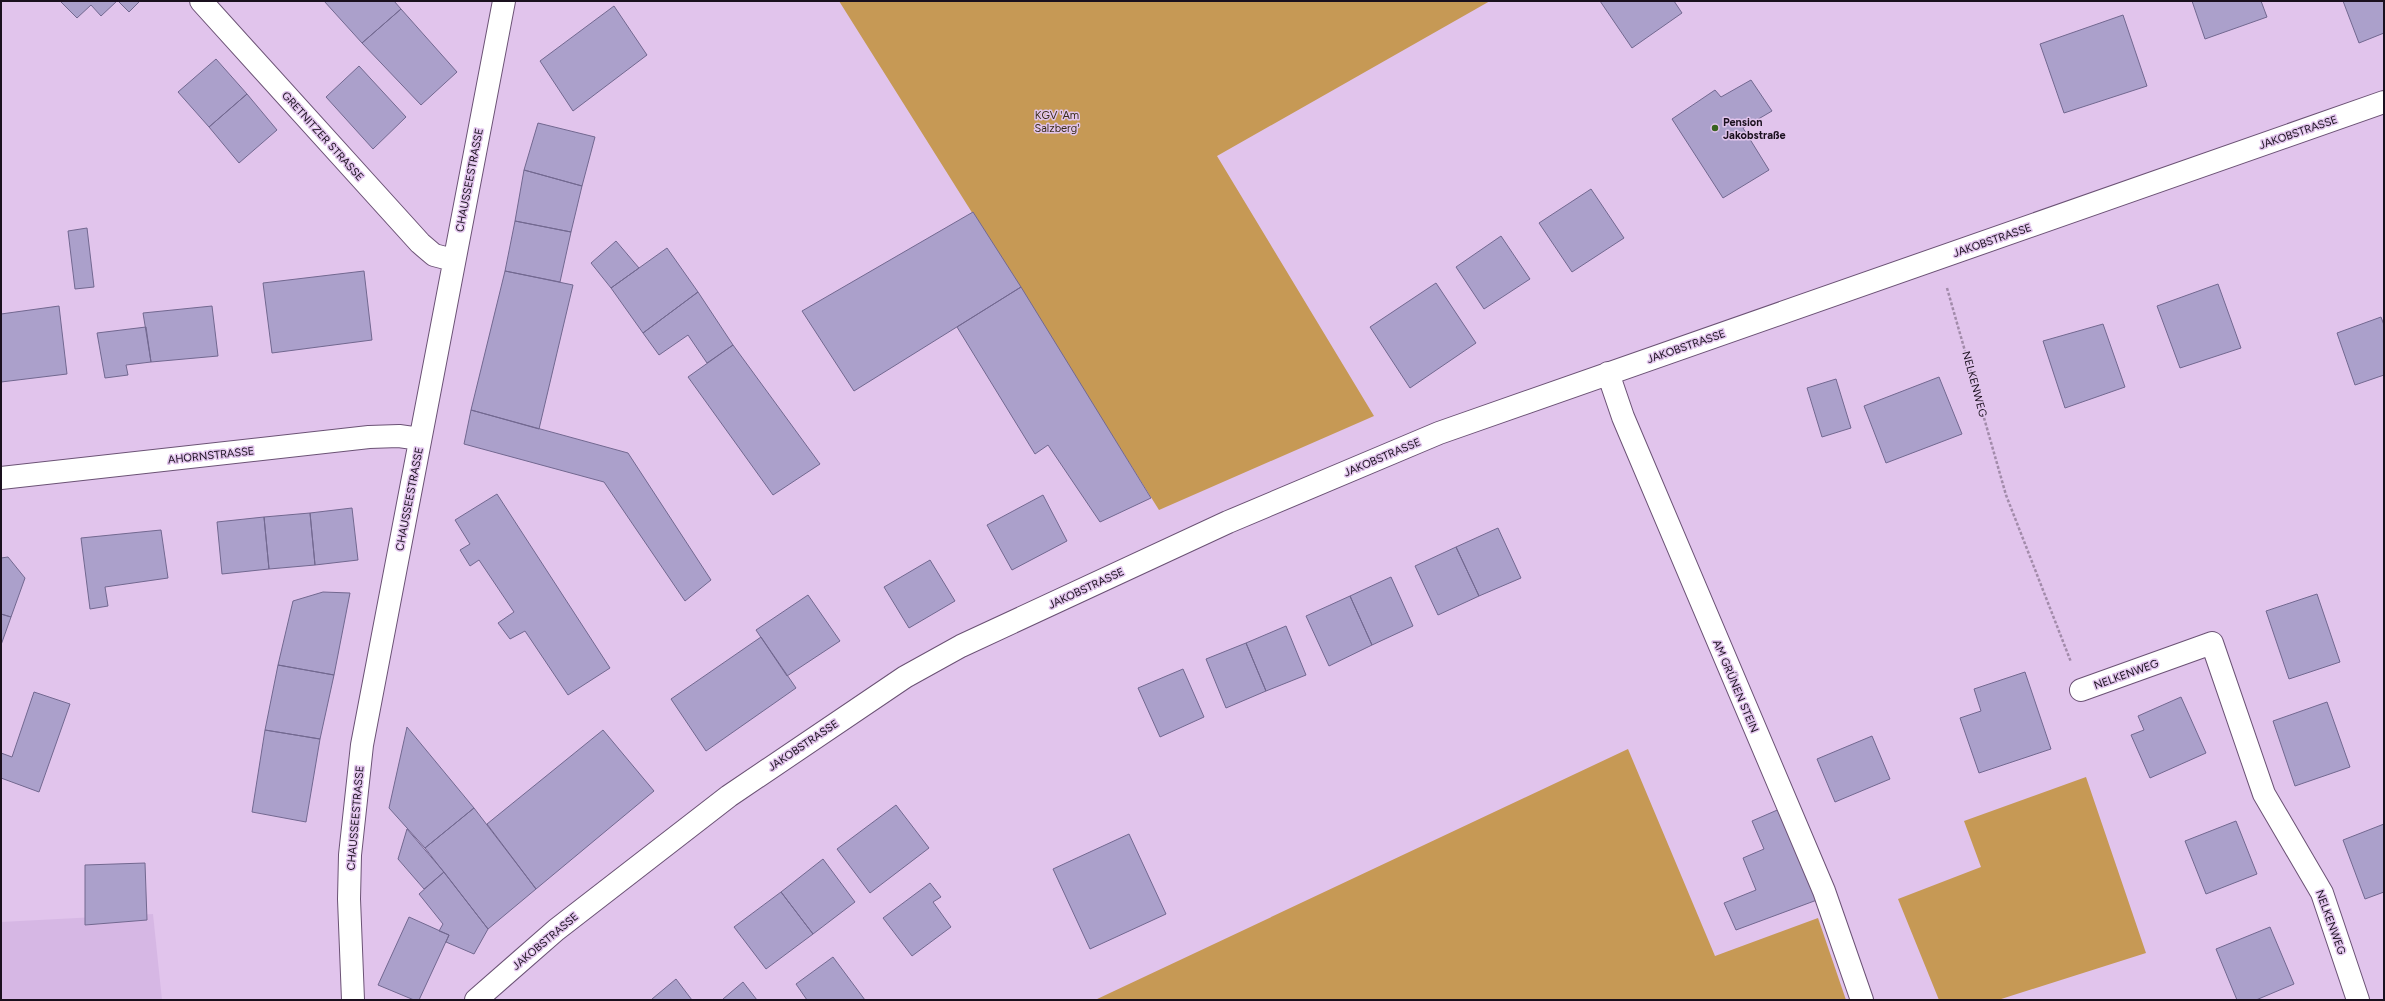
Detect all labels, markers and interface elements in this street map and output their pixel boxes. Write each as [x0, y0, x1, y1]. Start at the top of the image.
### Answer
street label: GRETNITZER STRASSE [279, 89, 366, 184]
park label: KGV 'Am Salzberg' [1034, 109, 1080, 135]
street label: JAKOBSTRASSE [2257, 113, 2339, 152]
place label: Pension Jakobstraße [1723, 116, 1786, 142]
marker: Pension Jakobstraße [1710, 123, 1720, 133]
street label: CHAUSSEESTRASSE [453, 127, 486, 233]
street label: JAKOBSTRASSE [1951, 221, 2033, 260]
street label: JAKOBSTRASSE [1645, 327, 1727, 366]
street label: NELKENWEG [1959, 350, 1990, 419]
street label: JAKOBSTRASSE [1342, 435, 1423, 480]
street label: AHORNSTRASSE [167, 444, 255, 467]
street label: CHAUSSEESTRASSE [393, 446, 426, 552]
street label: JAKOBSTRASSE [1046, 565, 1126, 612]
street label: AM GRÜNEN STEIN [1710, 637, 1762, 735]
street label: NELKENWEG [2092, 657, 2160, 692]
street label: JAKOBSTRASSE [766, 717, 841, 774]
street label: CHAUSSEESTRASSE [344, 765, 367, 871]
street label: NELKENWEG [2313, 888, 2348, 956]
street label: JAKOBSTRASSE [510, 910, 581, 973]

